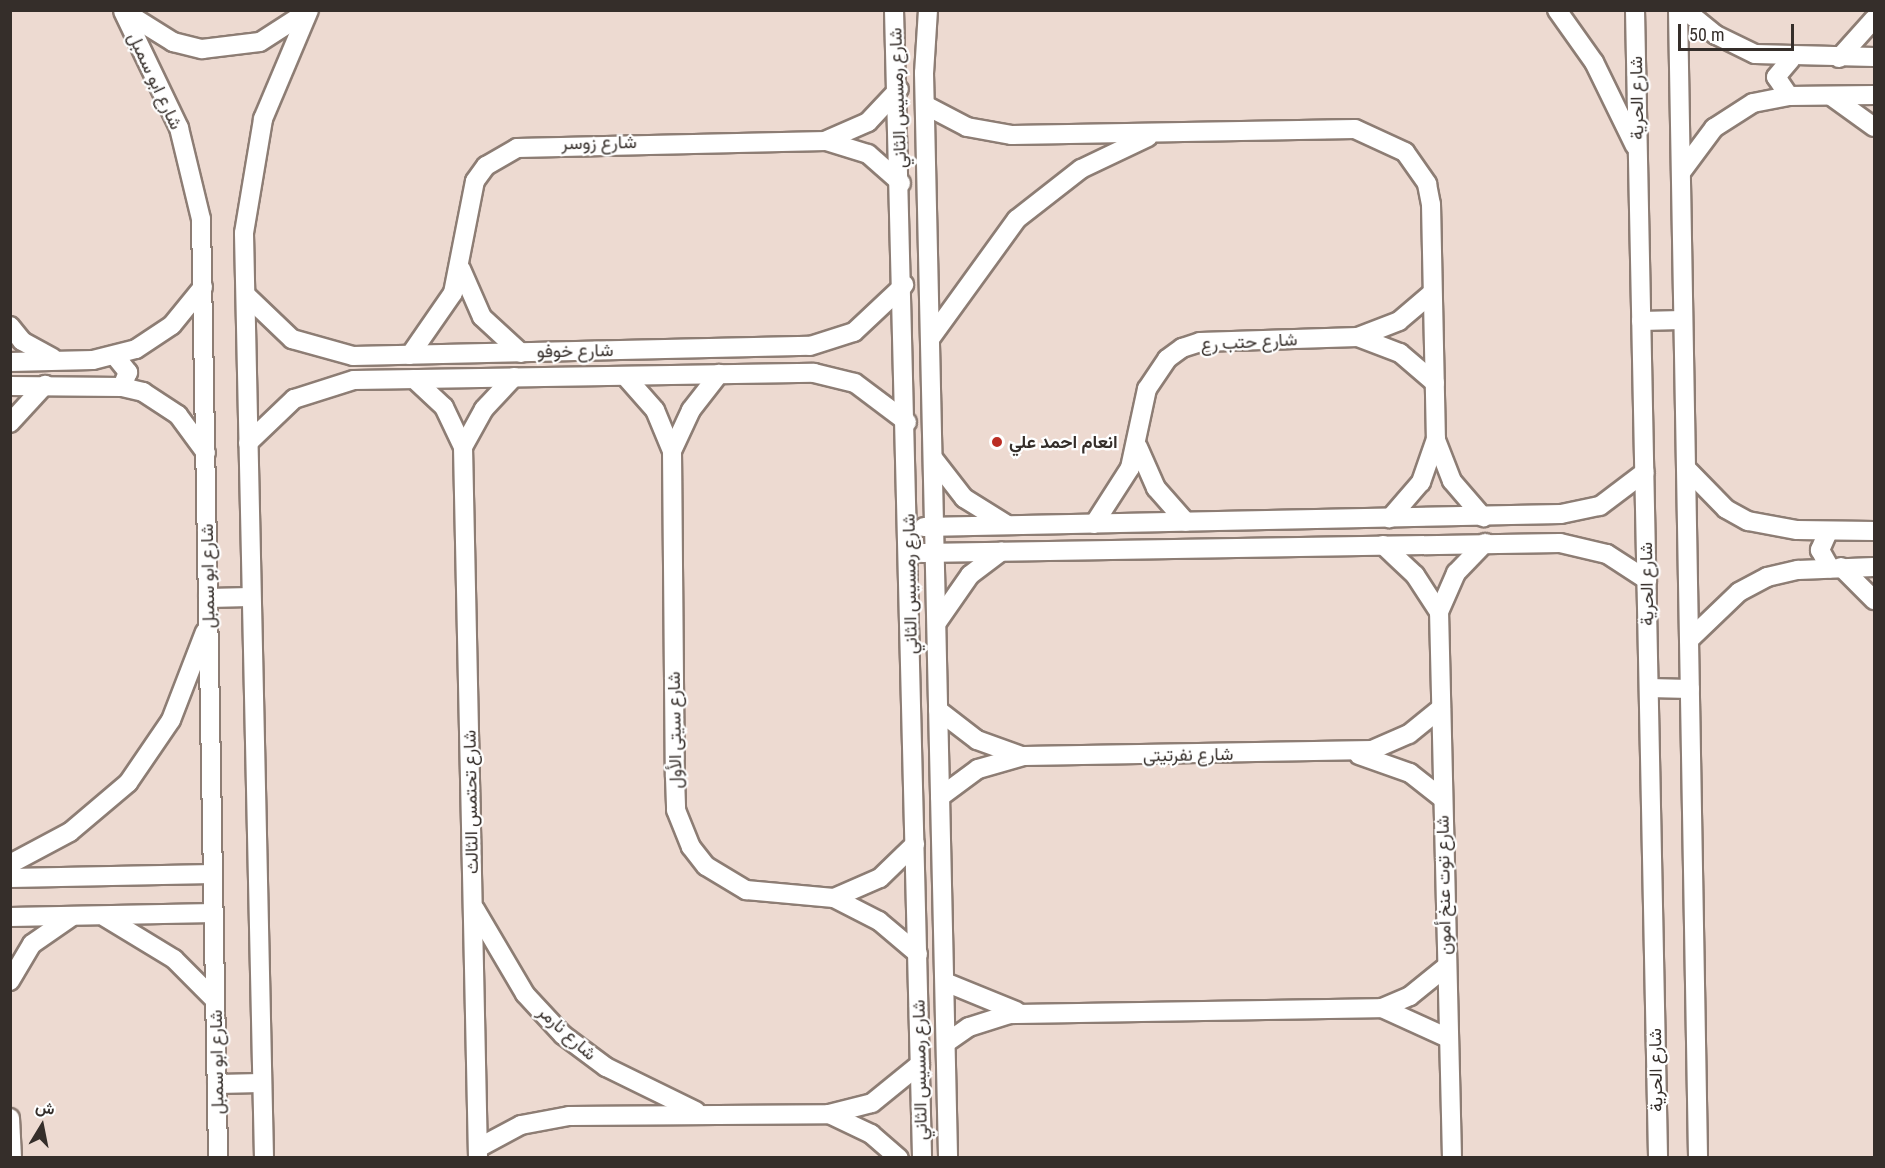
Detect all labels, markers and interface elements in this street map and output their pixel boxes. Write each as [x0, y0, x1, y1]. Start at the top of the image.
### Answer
scale bar [1681, 12, 1796, 50]
text: 50 m [1689, 24, 1724, 45]
street label: شارع رمسيس الثاني [885, 27, 911, 169]
street label: شارع ابو سمبل [123, 29, 187, 133]
street label: شارع الحرية [1625, 56, 1649, 140]
street label: شارع زوسر [561, 132, 637, 154]
street label: شارع حتب رع [1200, 329, 1298, 355]
street label: شارع خوفو [537, 340, 613, 362]
place label: انعام احمد علي [1009, 431, 1118, 453]
marker: انعام احمد علي [990, 435, 1004, 449]
street label: شارع رمسيس الثاني [898, 514, 922, 654]
street label: شارع ابو سمبل [196, 523, 220, 629]
street label: شارع الحرية [1635, 542, 1659, 626]
street label: شارع سيتى الأول [663, 671, 687, 789]
street label: شارع تحتمس الثالث [459, 730, 483, 874]
street label: شارع نفرتيتى [1143, 743, 1233, 767]
street label: شارع توت عنخ أمون [1432, 815, 1456, 955]
street label: شارع رمسيس الثاني [908, 1000, 932, 1140]
street label: شارع نارمر [533, 1001, 601, 1065]
street label: شارع ابو سمبل [205, 1009, 229, 1115]
street label: شارع الحرية [1644, 1028, 1668, 1112]
north arrow [12, 1096, 72, 1156]
text: ش [34, 1097, 56, 1119]

